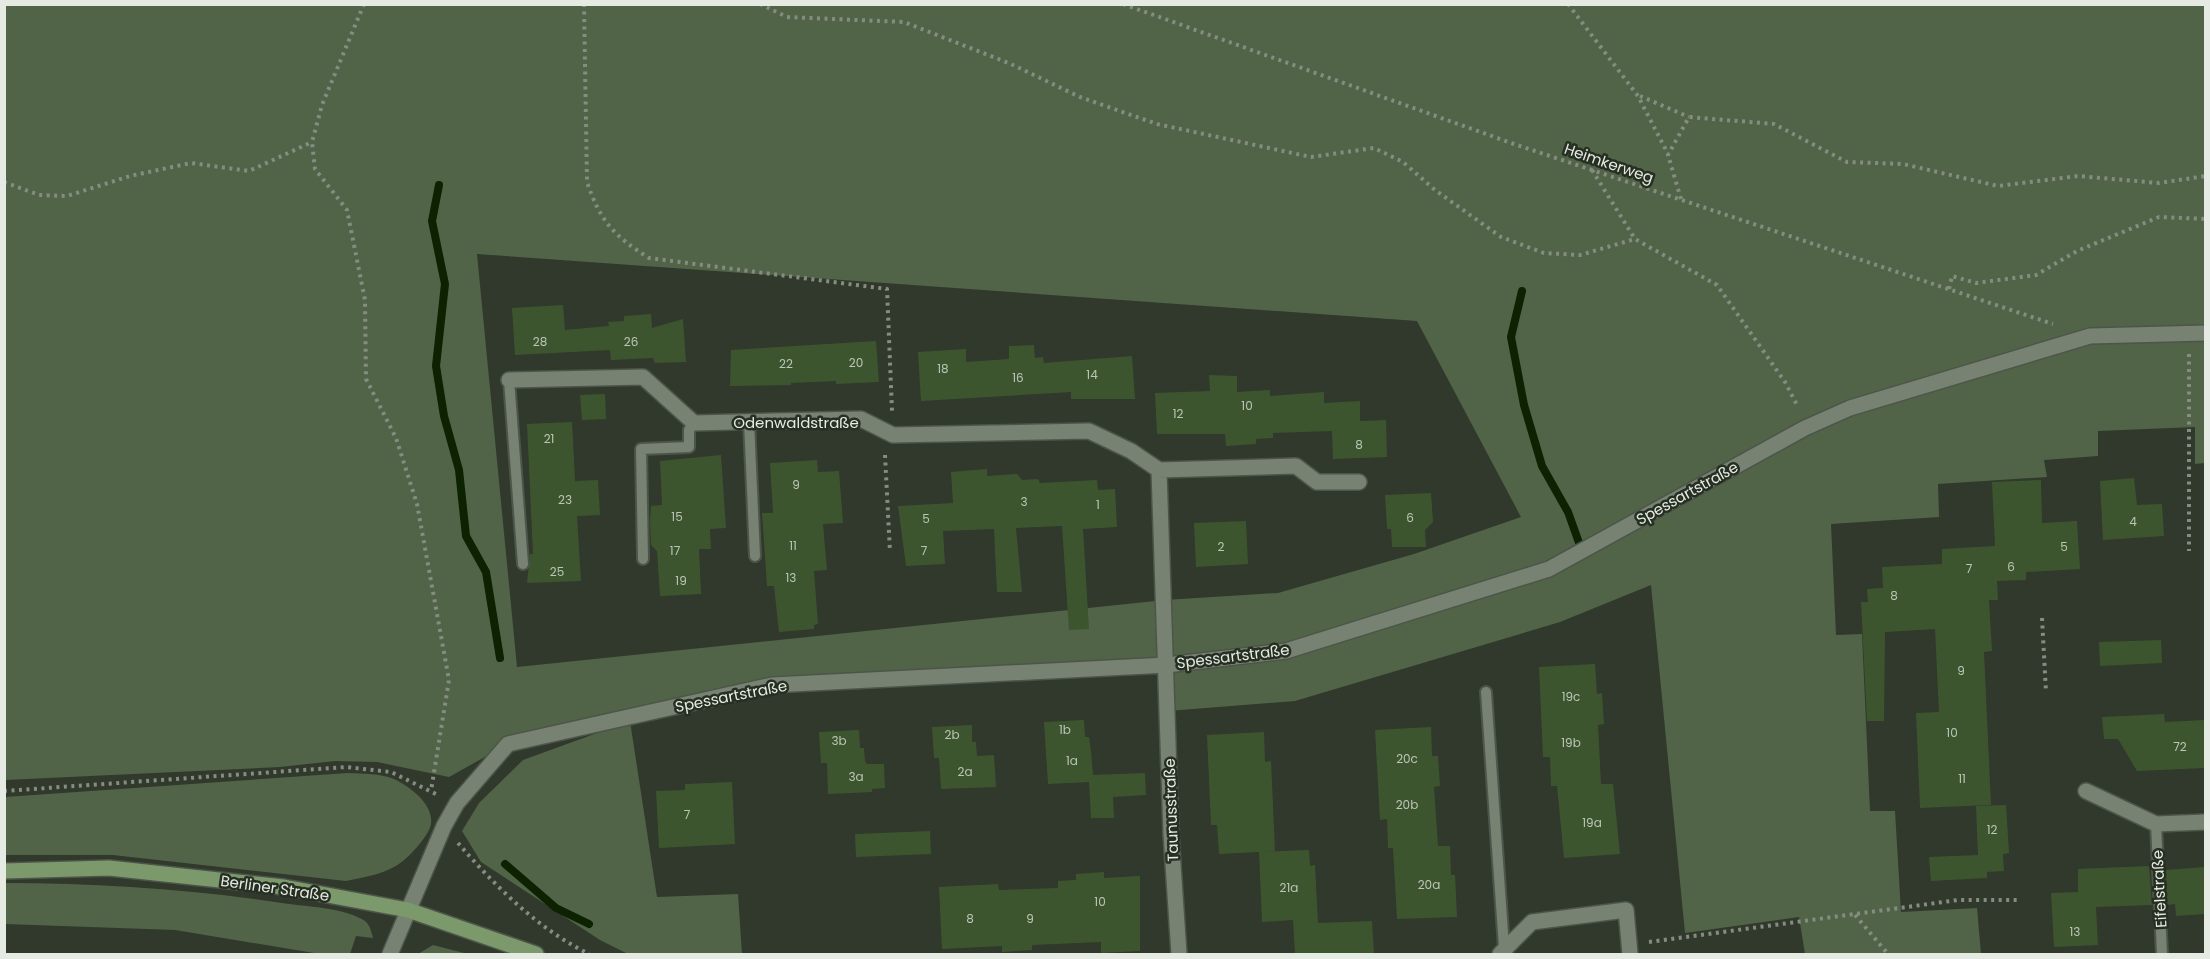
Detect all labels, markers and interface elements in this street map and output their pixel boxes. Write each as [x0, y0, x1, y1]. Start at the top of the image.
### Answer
street label: Heimkerweg [1562, 138, 1656, 188]
house number: 28 [533, 333, 547, 350]
house number: 26 [624, 333, 638, 350]
house number: 20 [849, 354, 863, 371]
house number: 22 [779, 355, 793, 372]
house number: 18 [937, 360, 949, 377]
house number: 14 [1086, 366, 1098, 383]
house number: 16 [1012, 369, 1024, 386]
house number: 10 [1241, 397, 1253, 414]
house number: 12 [1173, 405, 1183, 422]
street label: Odenwaldstraße [733, 412, 859, 433]
house number: 21 [544, 430, 554, 447]
house number: 8 [1355, 436, 1363, 453]
street label: Spessartstraße [1632, 456, 1742, 530]
house number: 9 [792, 476, 800, 493]
house number: 23 [558, 491, 572, 508]
house number: 3 [1020, 493, 1028, 510]
house number: 1 [1096, 496, 1100, 513]
house number: 15 [671, 508, 683, 525]
house number: 6 [1406, 509, 1414, 526]
house number: 5 [922, 510, 930, 527]
house number: 4 [2129, 513, 2137, 530]
house number: 11 [789, 537, 797, 554]
house number: 2 [1218, 538, 1225, 555]
house number: 5 [2060, 538, 2068, 555]
house number: 17 [670, 542, 681, 559]
house number: 7 [921, 542, 928, 559]
house number: 6 [2007, 558, 2015, 575]
house number: 7 [1966, 560, 1973, 577]
house number: 25 [550, 563, 564, 580]
house number: 13 [786, 569, 796, 586]
house number: 19 [675, 572, 687, 589]
house number: 8 [1890, 587, 1898, 604]
street label: Spessartstraße [1175, 639, 1291, 673]
house number: 9 [1957, 662, 1965, 679]
street label: Spessartstraße [673, 675, 789, 717]
house number: 19c [1562, 688, 1580, 705]
house number: 1b [1059, 721, 1071, 738]
house number: 10 [1946, 724, 1958, 741]
house number: 2b [944, 726, 960, 743]
house number: 3b [831, 732, 847, 749]
house number: 19b [1561, 734, 1581, 751]
house number: 72 [2173, 738, 2187, 755]
house number: 20c [1396, 750, 1418, 767]
house number: 1a [1066, 752, 1078, 769]
street label: Taunusstraße [1159, 758, 1183, 862]
house number: 2a [957, 763, 973, 780]
house number: 3a [848, 768, 864, 785]
house number: 11 [1958, 770, 1966, 787]
house number: 20b [1396, 796, 1418, 813]
house number: 7 [684, 806, 691, 823]
house number: 19a [1582, 814, 1602, 831]
house number: 12 [1987, 821, 1997, 838]
street label: Eifelstraße [2146, 850, 2172, 928]
street label: Berliner Straße [219, 870, 331, 906]
house number: 20a [1418, 876, 1440, 893]
house number: 21a [1280, 879, 1298, 896]
house number: 10 [1094, 893, 1106, 910]
house number: 8 [966, 910, 974, 927]
house number: 9 [1026, 910, 1034, 927]
house number: 13 [2070, 923, 2080, 940]

